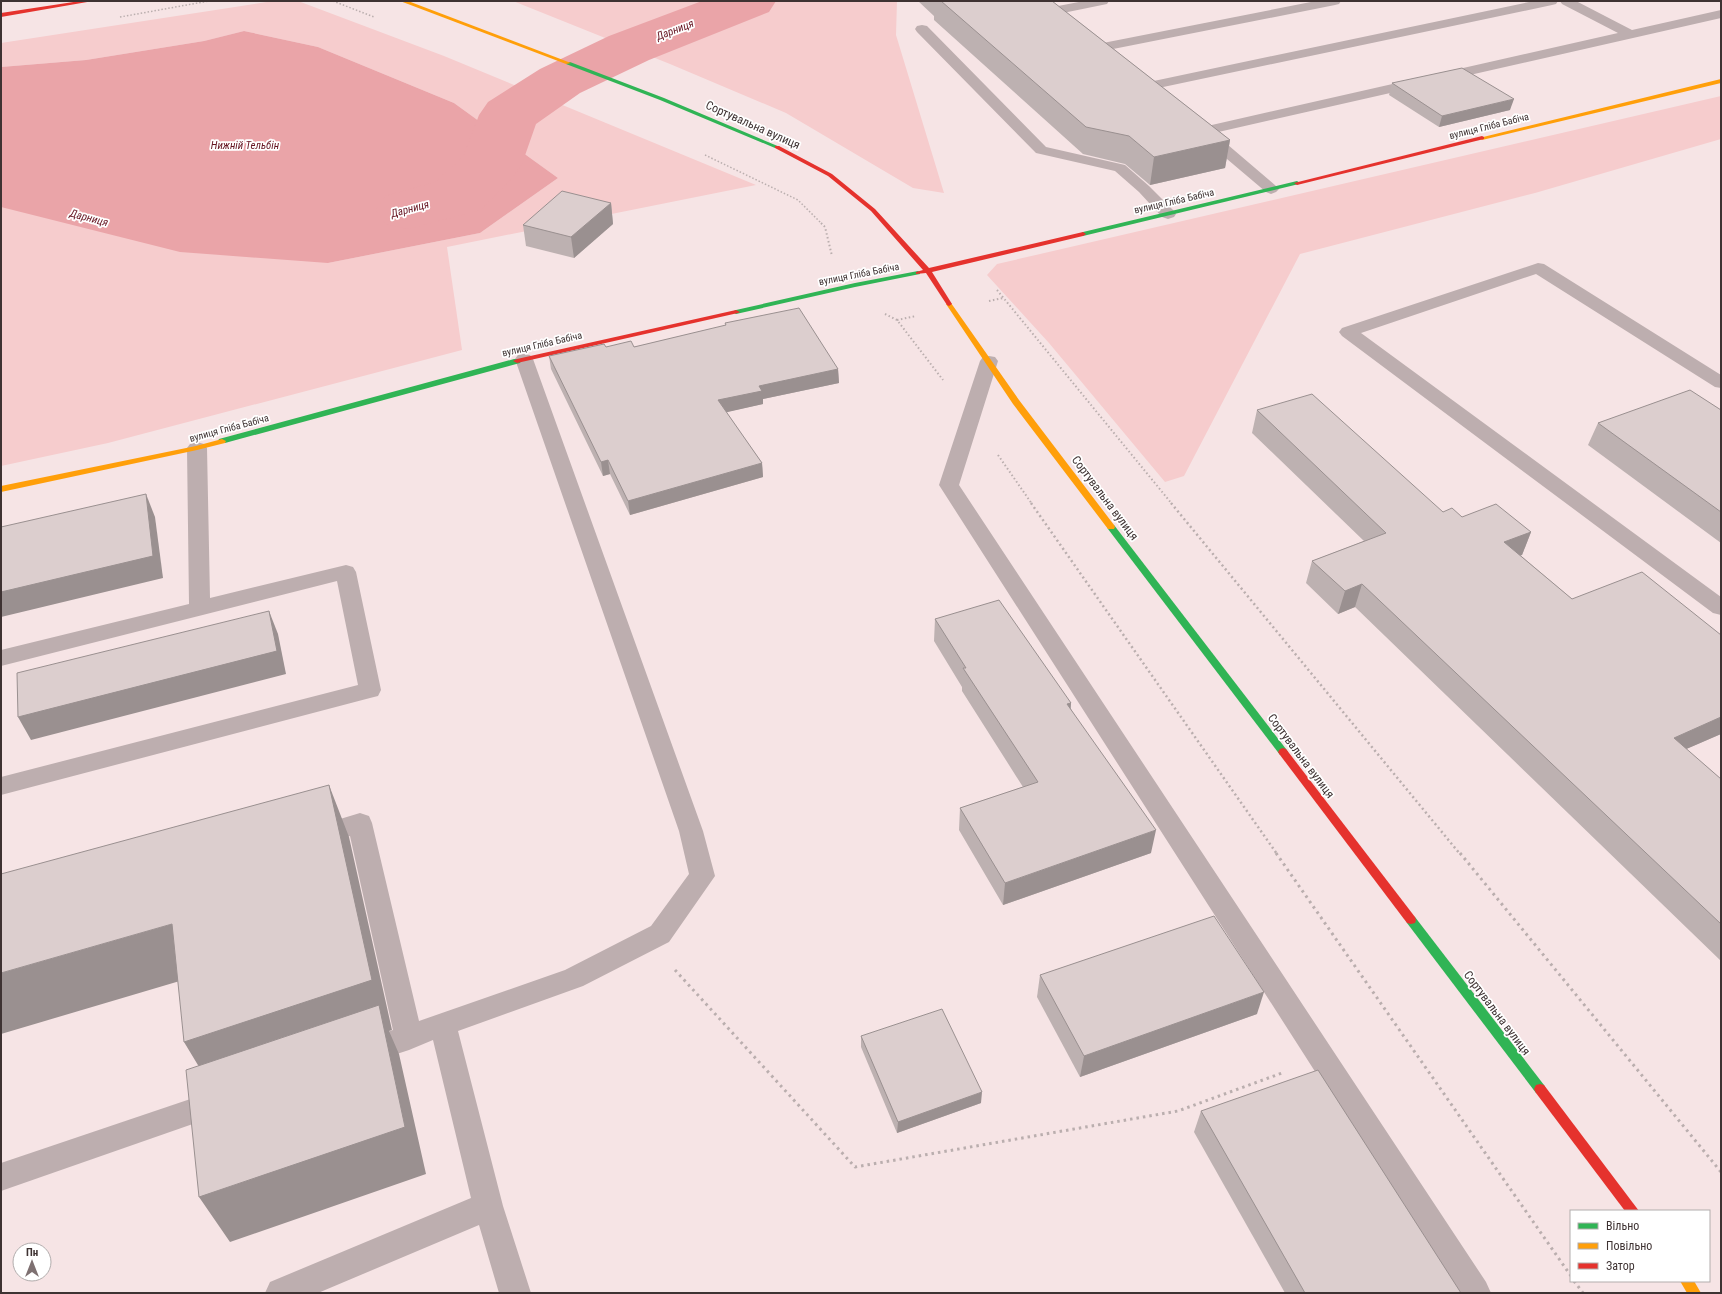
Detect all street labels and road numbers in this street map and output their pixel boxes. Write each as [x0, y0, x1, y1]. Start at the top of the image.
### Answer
street label: Сортувальна вулиця [704, 98, 802, 152]
street label: вулиця Гліба Бабіча [1448, 111, 1530, 141]
street label: вулиця Гліба Бабіча [1133, 186, 1215, 216]
street label: вулиця Гліба Бабіча [818, 261, 900, 287]
street label: вулиця Гліба Бабіча [501, 329, 583, 359]
street label: вулиця Гліба Бабіча [188, 412, 270, 444]
street label: Сортувальна вулиця [1069, 453, 1141, 543]
street label: Сортувальна вулиця [1265, 711, 1337, 801]
street label: Сортувальна вулиця [1461, 968, 1533, 1058]

